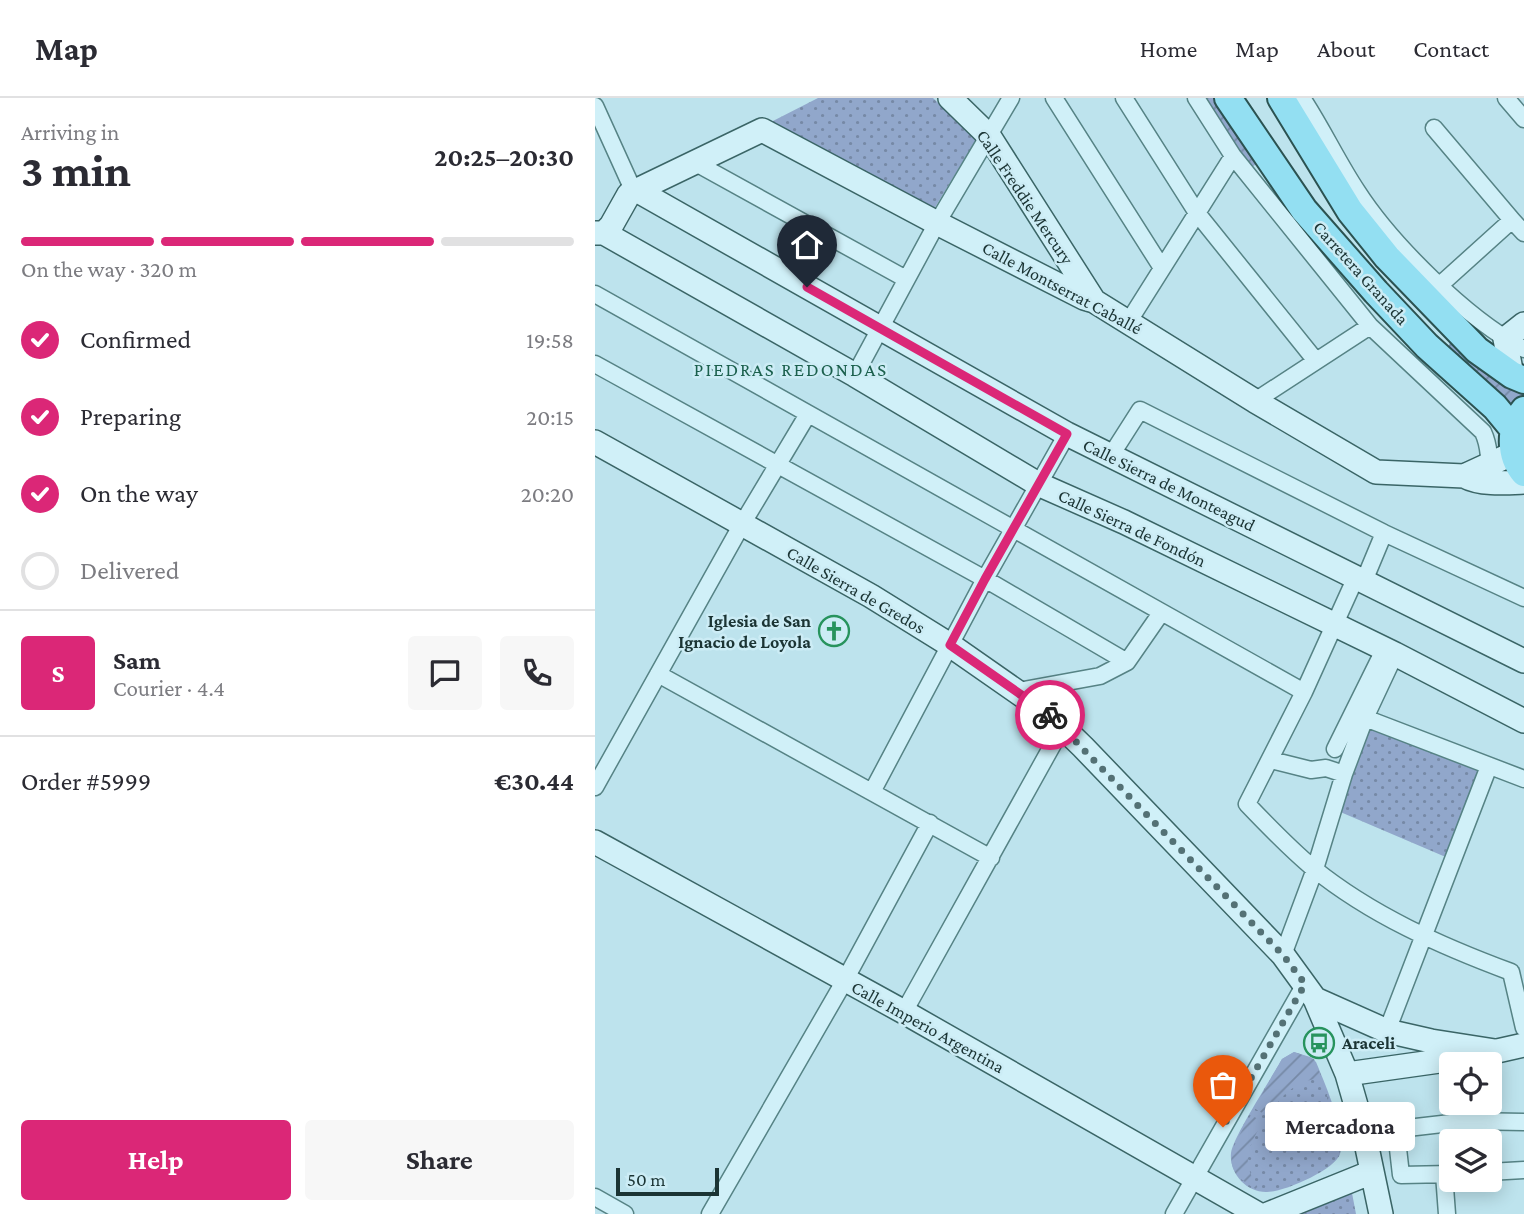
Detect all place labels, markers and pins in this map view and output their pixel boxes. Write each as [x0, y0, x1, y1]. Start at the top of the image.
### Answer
pin [777, 215, 837, 287]
place label: Iglesia de San Ignacio de Loyola [678, 611, 812, 652]
church icon: Iglesia de San Ignacio de Loyola [817, 614, 851, 648]
bus stop icon: Araceli [1302, 1026, 1336, 1060]
place label: Araceli [1341, 1033, 1396, 1053]
pin [1193, 1055, 1253, 1127]
callout: Mercadona [1265, 1102, 1415, 1152]

